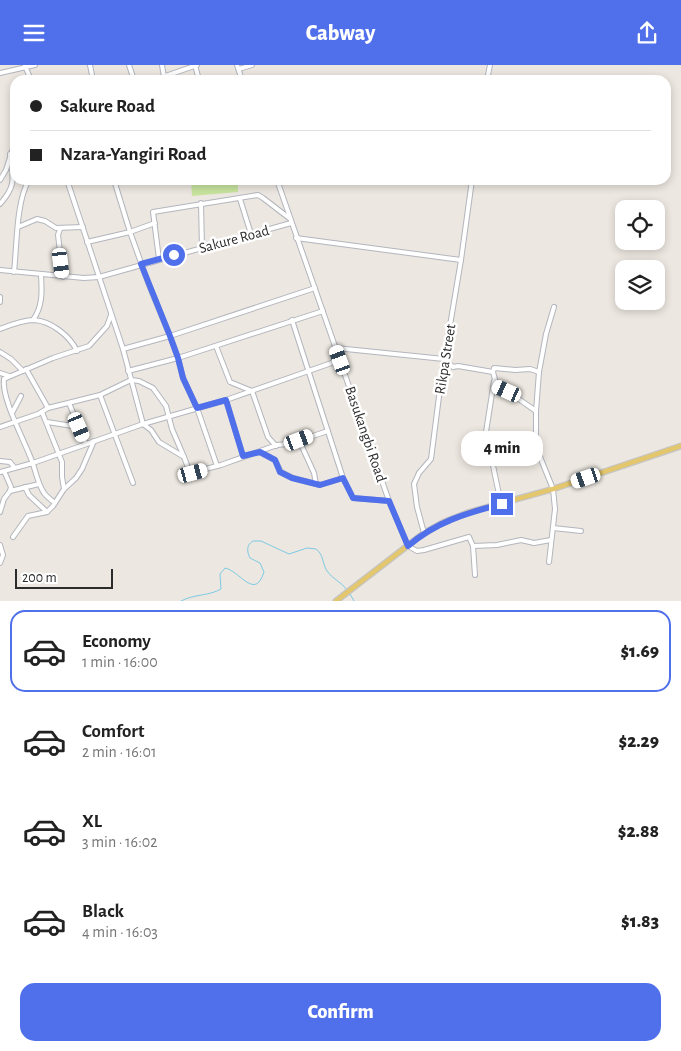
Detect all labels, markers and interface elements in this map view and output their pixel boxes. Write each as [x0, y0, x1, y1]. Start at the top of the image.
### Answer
icon: menu [20, 19, 48, 47]
icon: share [633, 19, 661, 47]
text: Cabway [306, 22, 375, 44]
text: Sakure Road [60, 97, 155, 116]
text: Nzara-Yangiri Road [60, 145, 207, 164]
map controls [615, 200, 665, 310]
button: locate [615, 200, 665, 250]
street label: Sakure Road [197, 223, 271, 256]
route start [163, 244, 185, 266]
car [51, 247, 70, 279]
button: layers [615, 260, 665, 310]
street label: Rikpa Street [433, 323, 458, 395]
car [327, 343, 352, 377]
car [490, 378, 523, 404]
street label: Basukangbi Road [342, 384, 389, 484]
car [66, 410, 91, 444]
car [282, 428, 315, 452]
callout: 4 min [461, 431, 543, 467]
text: 4 min [484, 440, 520, 456]
car [176, 462, 209, 484]
car [569, 466, 602, 490]
route end [491, 493, 513, 515]
scale bar [15, 566, 112, 589]
text: 200 m [22, 571, 57, 585]
icon: car [22, 629, 67, 674]
text: Economy [82, 632, 151, 651]
text: $1.69 [620, 642, 659, 661]
text: 1 min · 16:00 [82, 654, 158, 670]
icon: car [22, 719, 67, 764]
text: Comfort [82, 722, 144, 741]
text: $2.29 [618, 732, 659, 751]
text: 2 min · 16:01 [82, 744, 156, 760]
icon: car [22, 809, 67, 854]
text: XL [82, 812, 102, 831]
text: $2.88 [618, 822, 659, 841]
text: 3 min · 16:02 [82, 834, 158, 850]
icon: car [22, 899, 67, 944]
text: Black [82, 902, 124, 921]
text: $1.83 [621, 912, 659, 931]
text: 4 min · 16:03 [82, 924, 158, 940]
button: Confirm [20, 983, 661, 1041]

